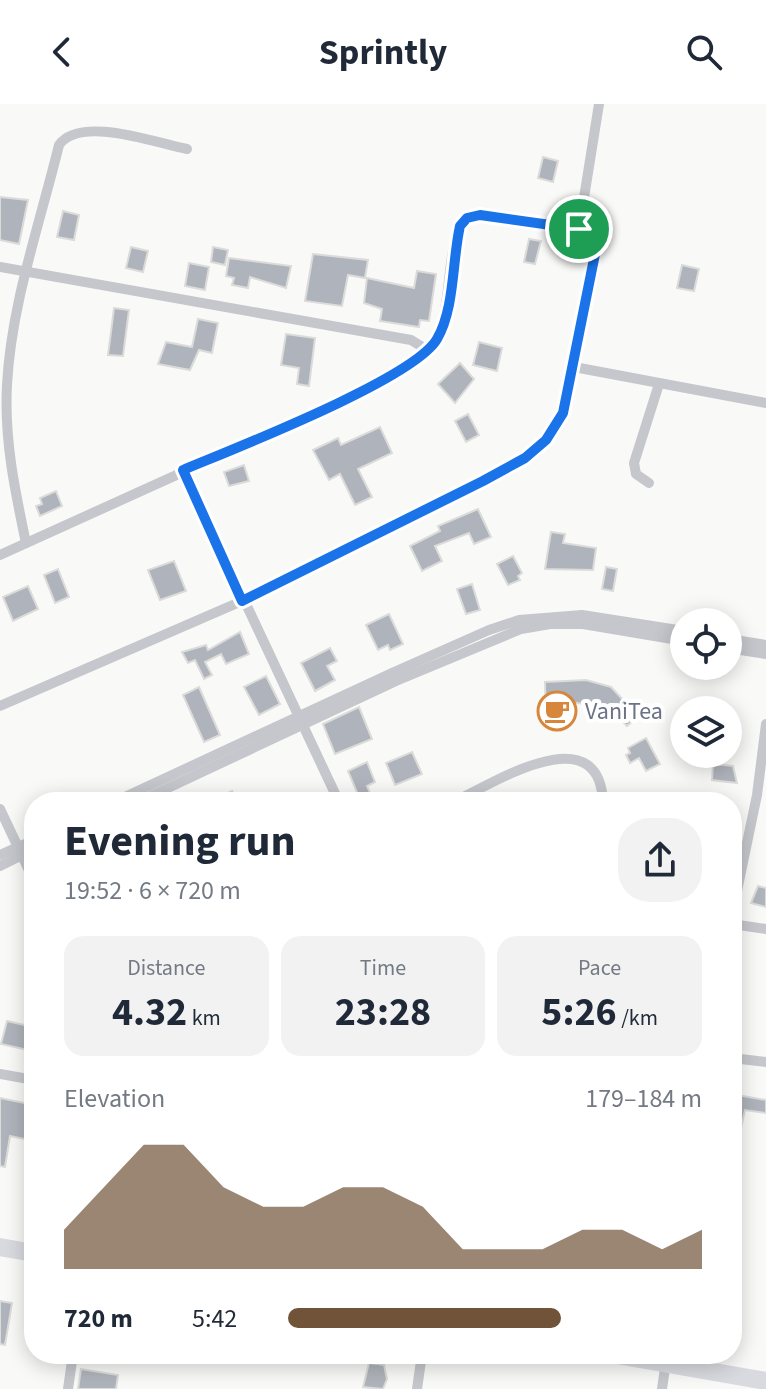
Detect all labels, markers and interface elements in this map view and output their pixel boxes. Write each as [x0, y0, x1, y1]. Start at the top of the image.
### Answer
text: Sprintly [319, 27, 447, 78]
icon: back [40, 30, 84, 74]
icon: search [682, 30, 726, 74]
pin [545, 195, 613, 263]
icon: arrive [557, 207, 601, 251]
map controls [670, 608, 742, 768]
button: locate [670, 608, 742, 680]
cafe icon: VaniTea [536, 690, 578, 732]
place label: VaniTea [585, 694, 663, 729]
button: layers [670, 696, 742, 768]
text: Evening run [64, 810, 296, 873]
button: share [618, 818, 702, 902]
text: 19:52 · 6 × 720 m [64, 872, 241, 909]
text: Distance [127, 952, 205, 984]
text: Time [360, 952, 406, 984]
text: Pace [578, 952, 621, 984]
text: 4.32 [112, 984, 187, 1041]
text: 23:28 [335, 984, 431, 1041]
text: 5:26 [541, 984, 617, 1041]
text: km [187, 1002, 221, 1034]
text: /km [617, 1002, 658, 1034]
text: Elevation [64, 1080, 165, 1117]
text: 179–184 m [585, 1080, 702, 1117]
text: 720 m [64, 1300, 133, 1337]
text: 5:42 [192, 1300, 237, 1337]

